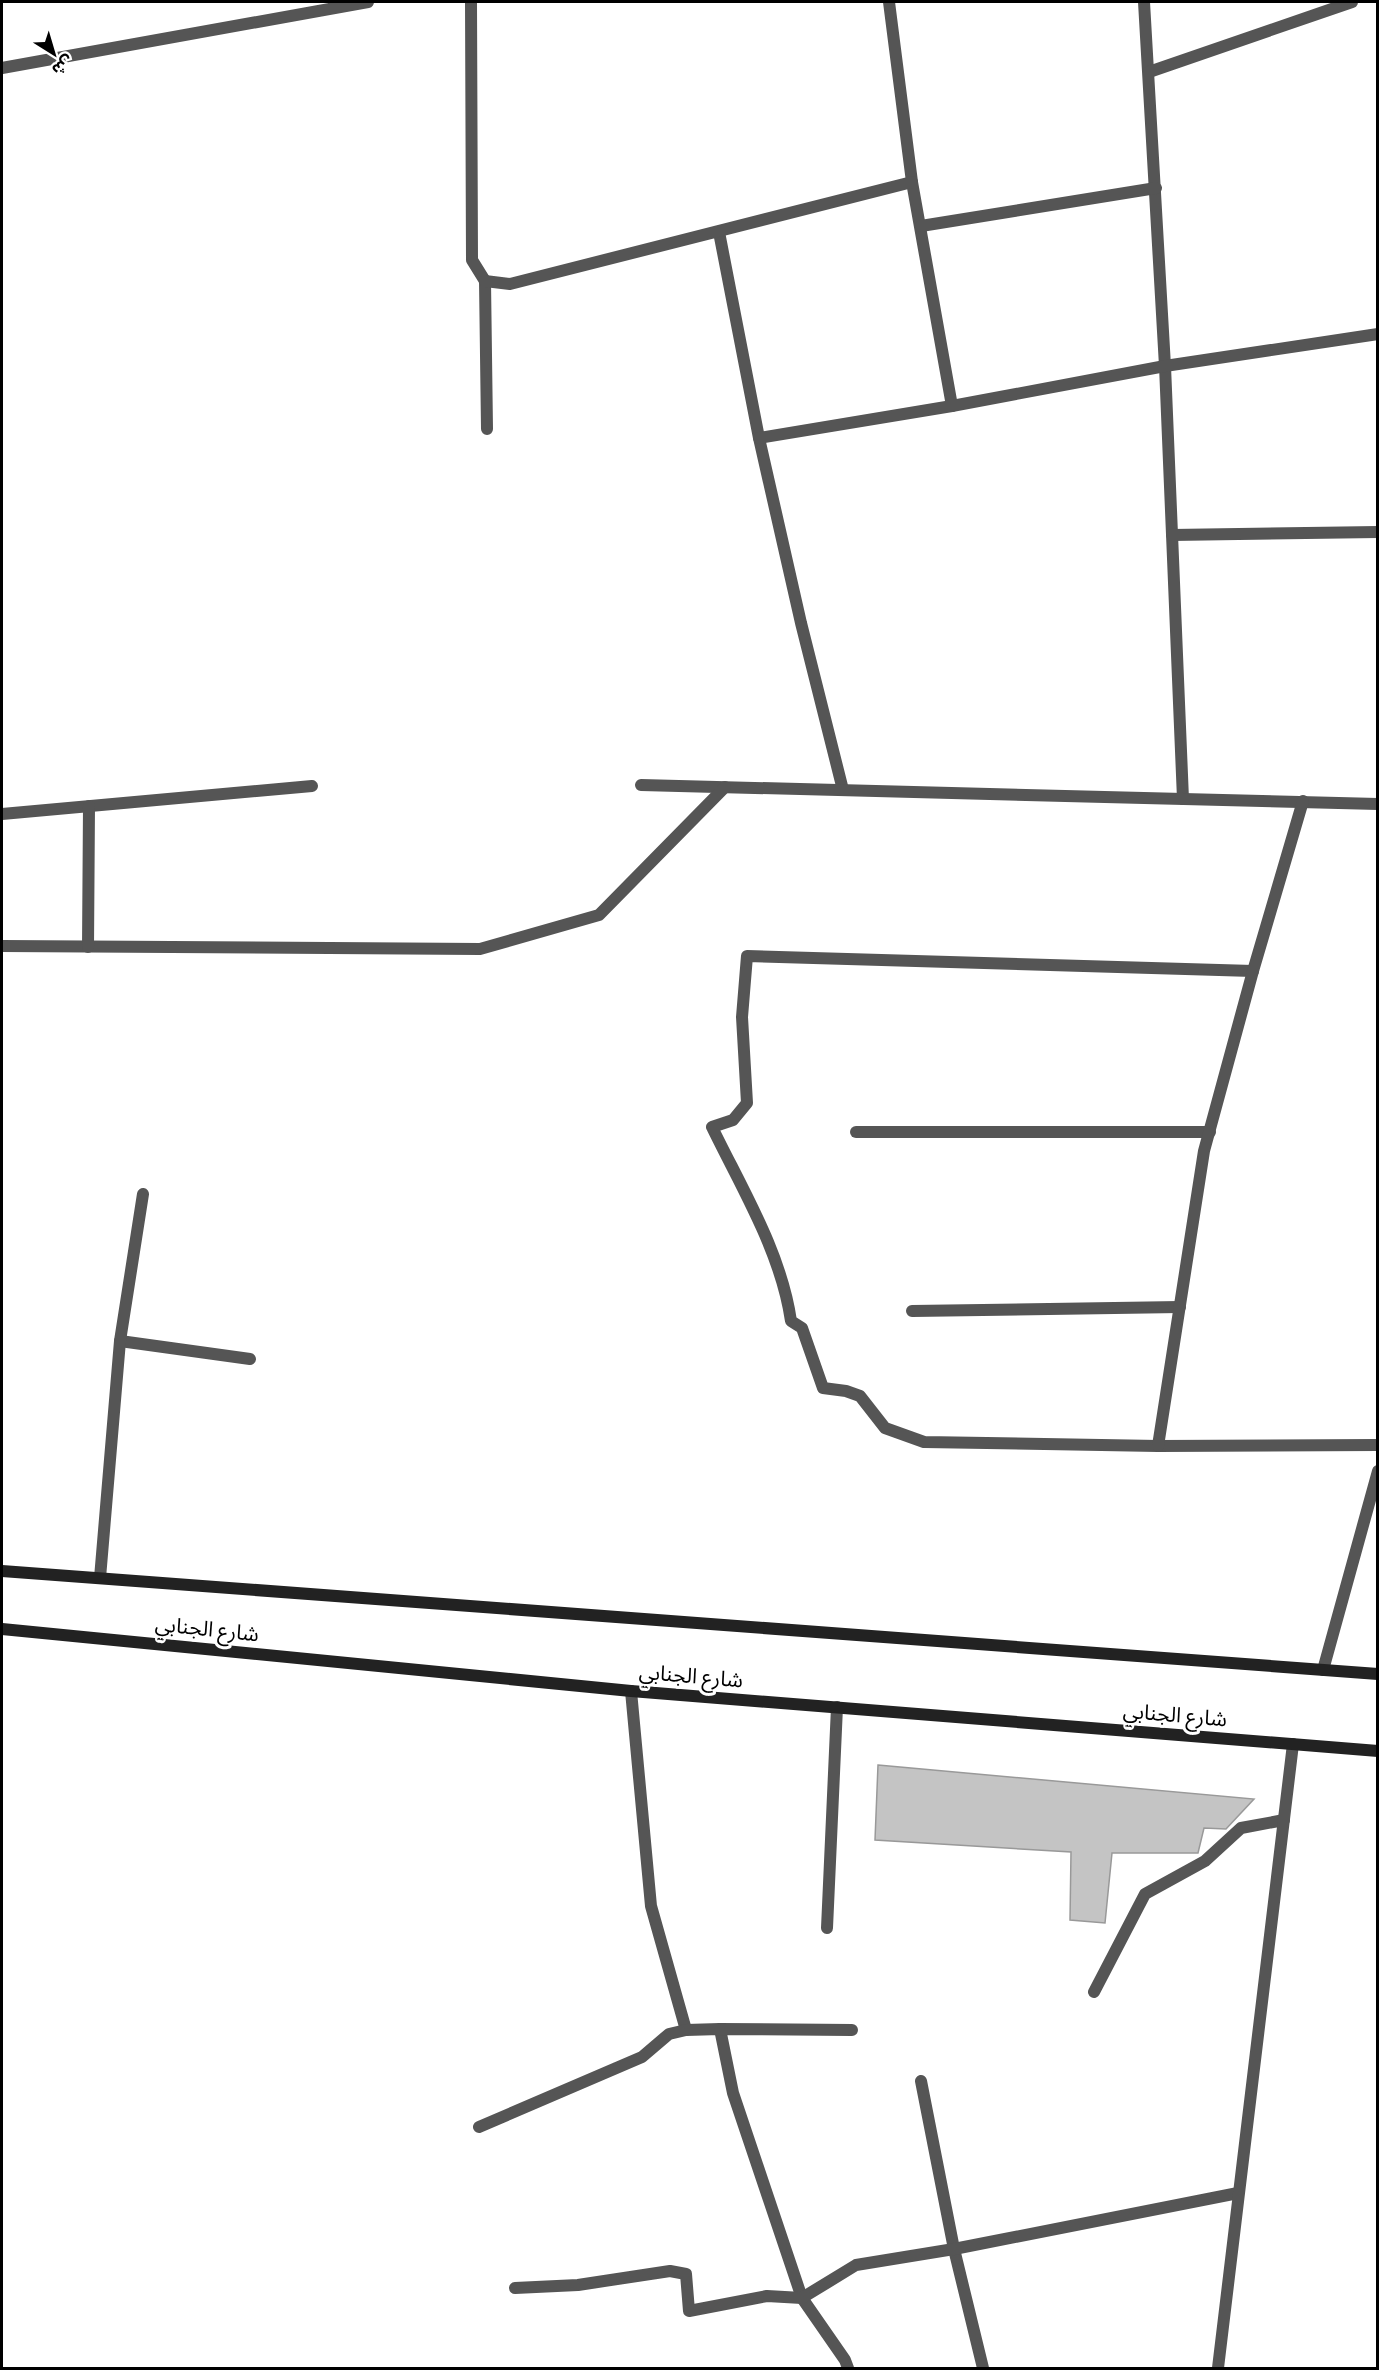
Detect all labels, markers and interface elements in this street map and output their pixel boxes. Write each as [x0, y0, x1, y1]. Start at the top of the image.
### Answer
north arrow [24, 24, 84, 84]
text: ش [48, 51, 77, 80]
street label: شارع الجنابي [154, 1612, 260, 1650]
street label: شارع الجنابي [638, 1660, 744, 1696]
street label: شارع الجنابي [1122, 1699, 1228, 1735]

